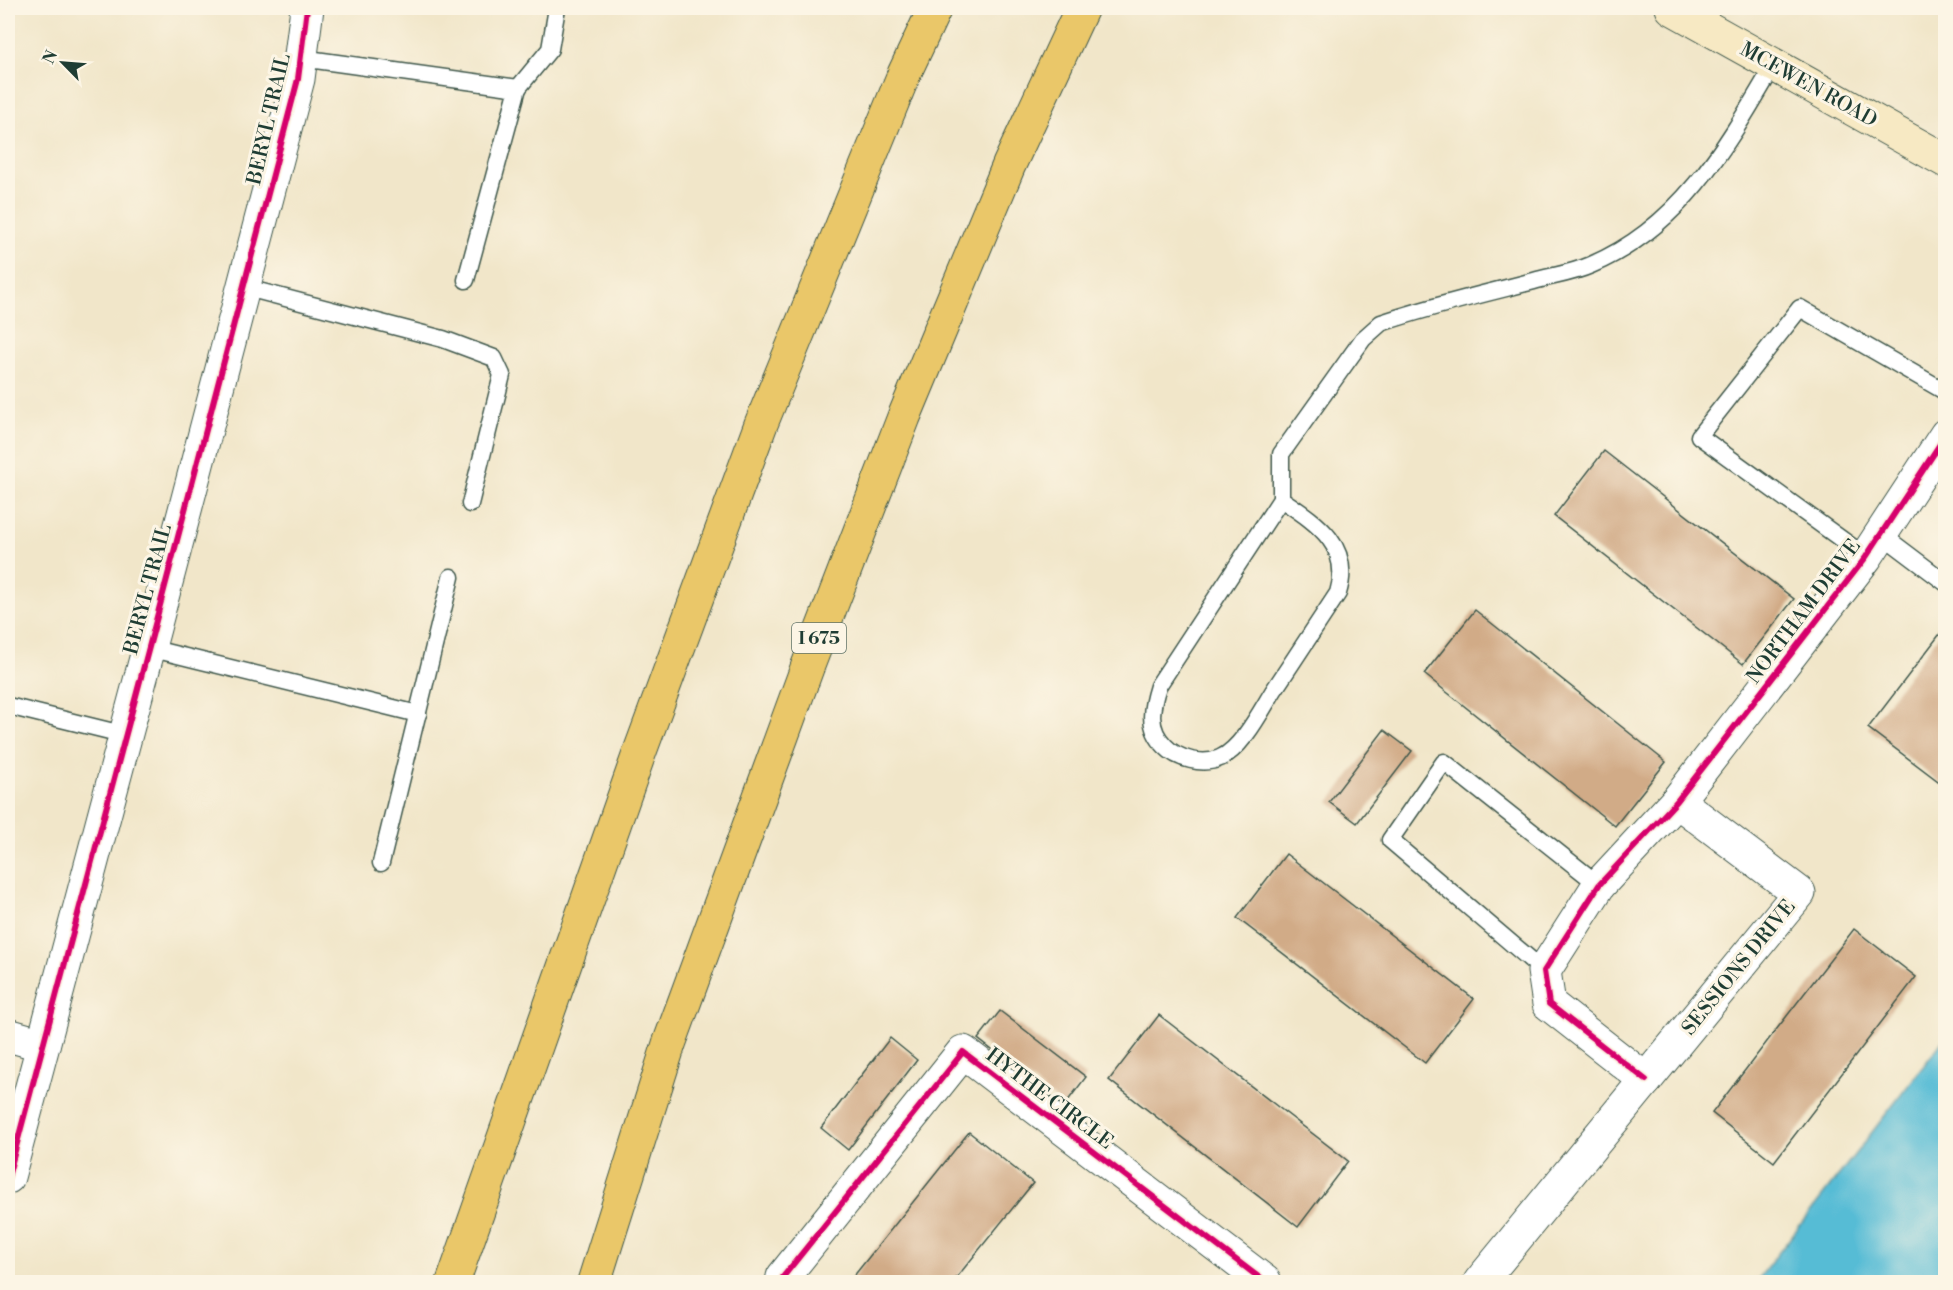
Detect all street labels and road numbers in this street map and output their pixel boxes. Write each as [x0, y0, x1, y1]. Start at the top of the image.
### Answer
street label: MCEWEN ROAD [1735, 37, 1881, 133]
street label: BERYL TRAIL [242, 51, 297, 188]
street label: BERYL TRAIL [119, 521, 178, 658]
street label: NORTHAM DRIVE [1742, 535, 1867, 689]
road number: I 675 [792, 623, 846, 653]
street label: SESSIONS DRIVE [1677, 895, 1801, 1041]
street label: HYTHE CIRCLE [981, 1043, 1118, 1155]

